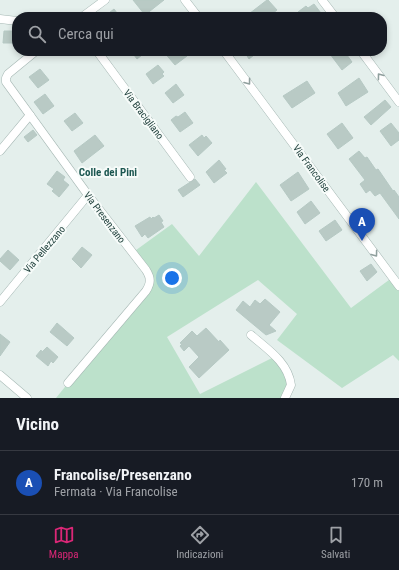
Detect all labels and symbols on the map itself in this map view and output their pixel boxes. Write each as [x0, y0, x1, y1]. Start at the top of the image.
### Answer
one-way arrow [378, 74, 385, 81]
one-way arrow [243, 78, 250, 85]
street label: Via Bracigliano [121, 87, 166, 141]
street label: Via Francolise [291, 143, 333, 194]
district label: Colle dei Pini [79, 166, 137, 179]
street label: Via Presenzano [82, 190, 127, 245]
pin: A [349, 208, 375, 241]
street label: Via Pellezzano [22, 224, 67, 275]
one-way arrow [370, 249, 377, 256]
your location [162, 268, 182, 288]

